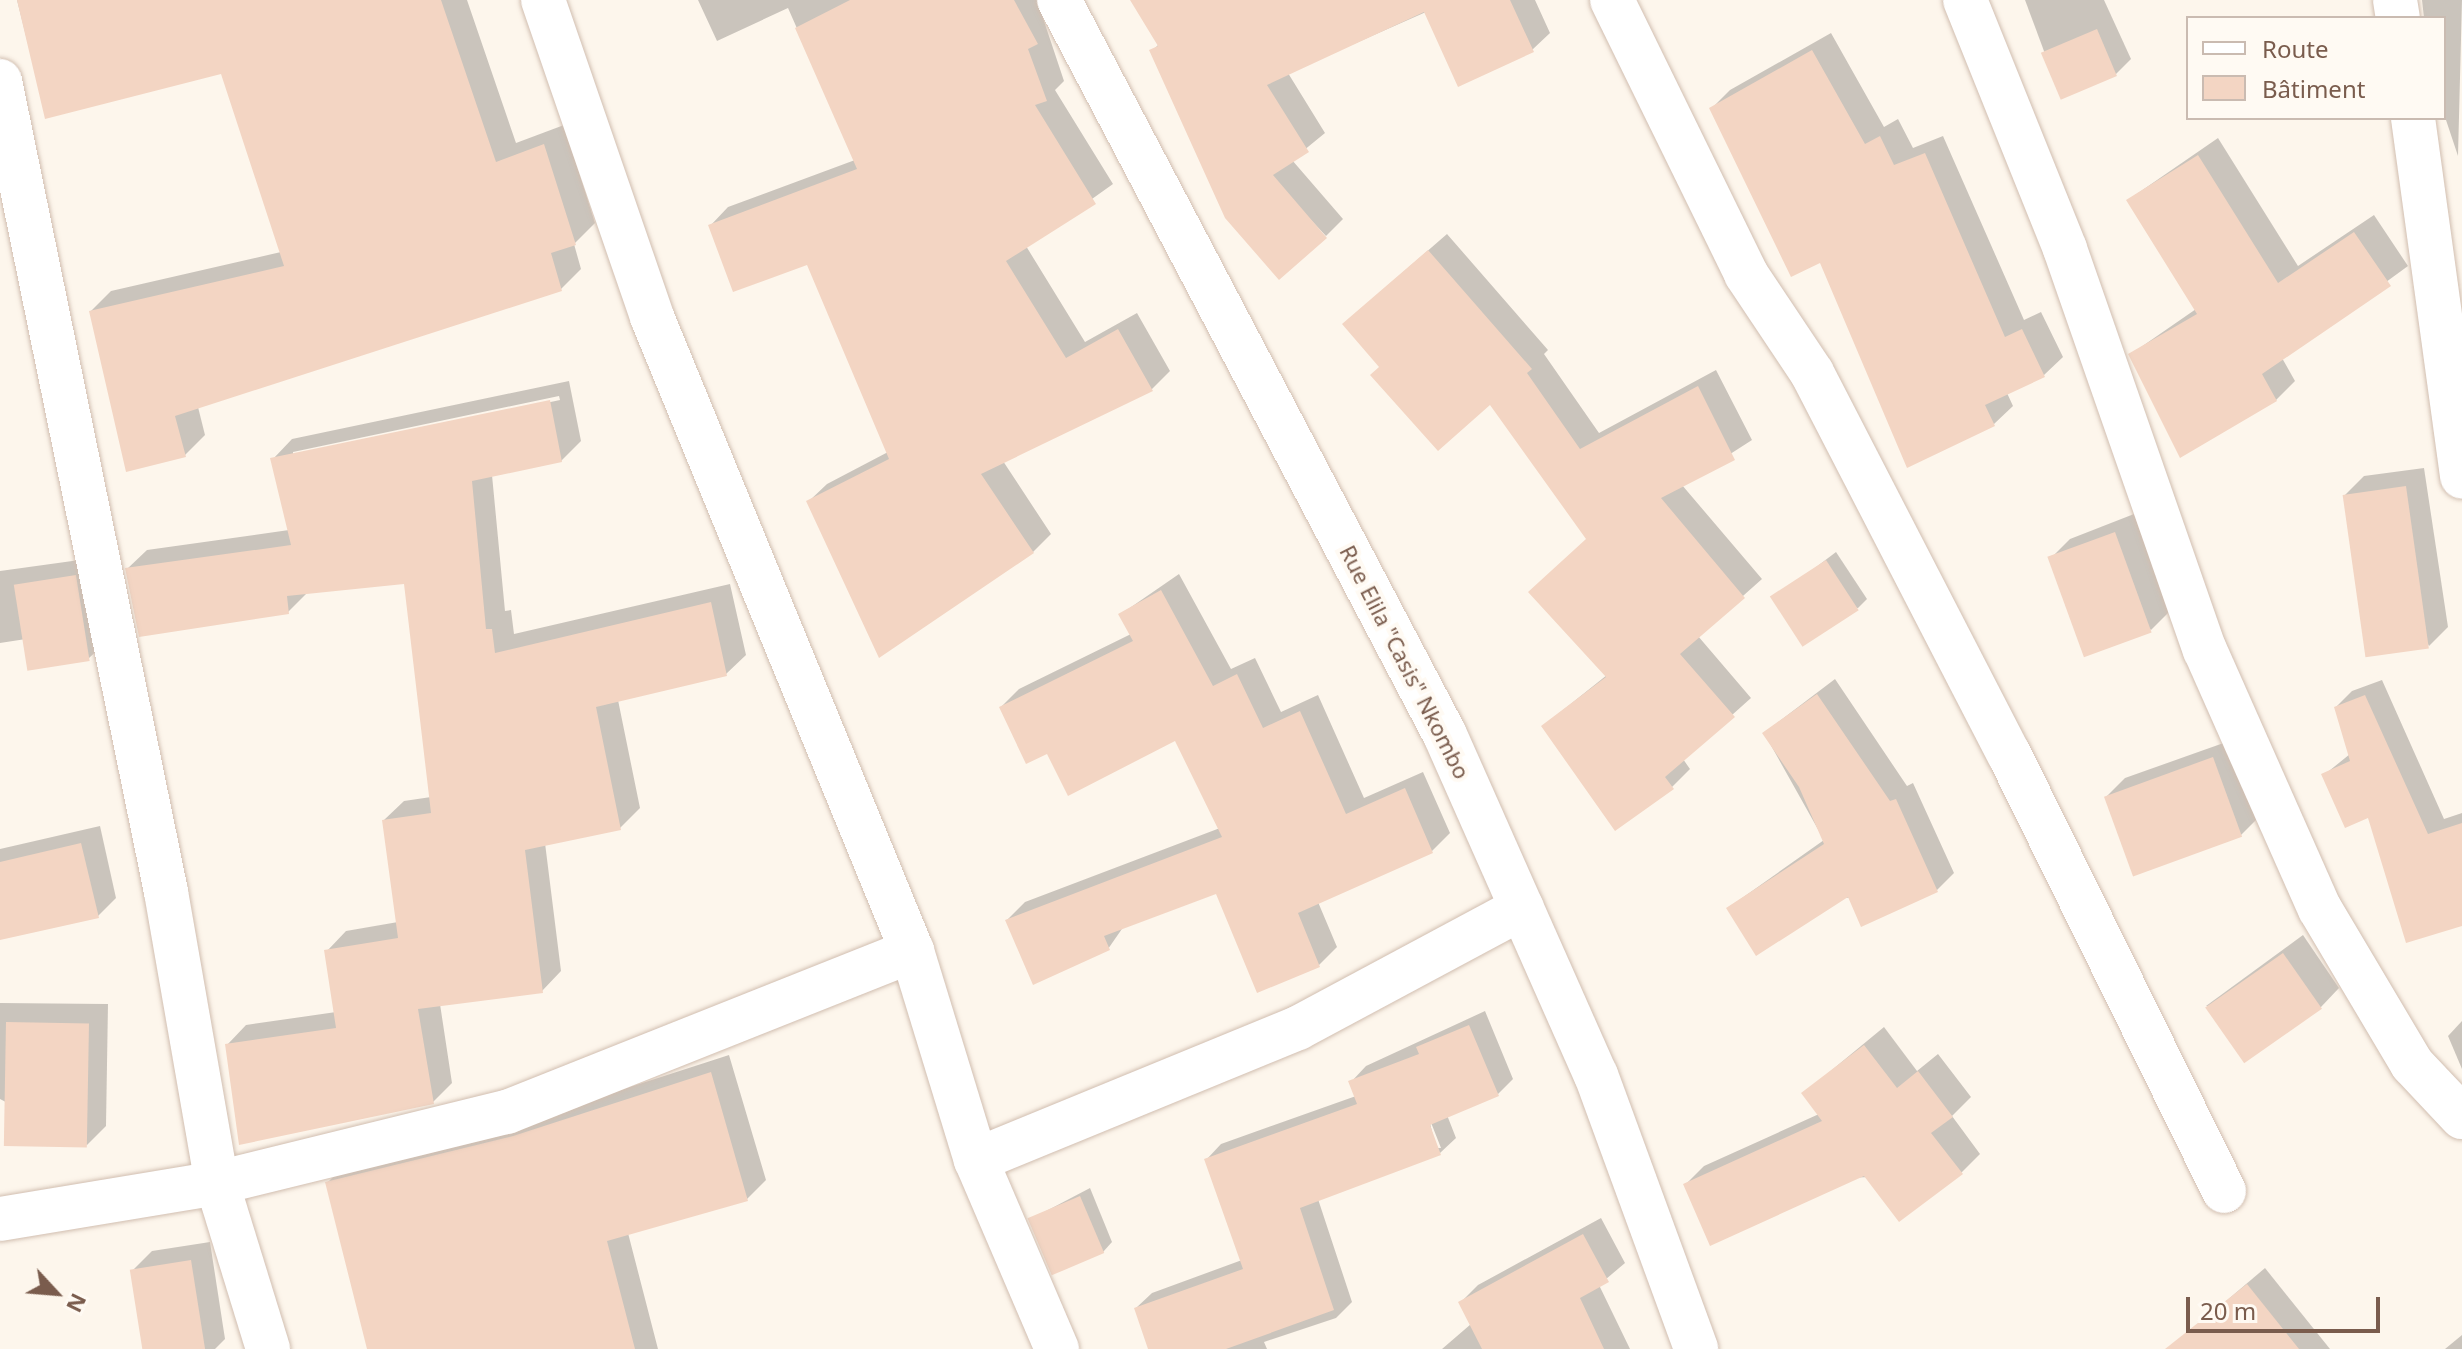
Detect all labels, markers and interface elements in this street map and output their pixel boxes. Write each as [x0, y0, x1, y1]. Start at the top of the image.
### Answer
legend [2186, 16, 2446, 120]
text: Route [2262, 32, 2328, 65]
text: Bâtiment [2262, 72, 2365, 105]
street label: Rue Elila "Casis" Nkombo [1335, 541, 1475, 783]
north arrow [16, 1253, 96, 1333]
scale bar [2190, 1281, 2384, 1331]
text: N [60, 1289, 95, 1318]
text: 20 m [2200, 1294, 2256, 1327]

